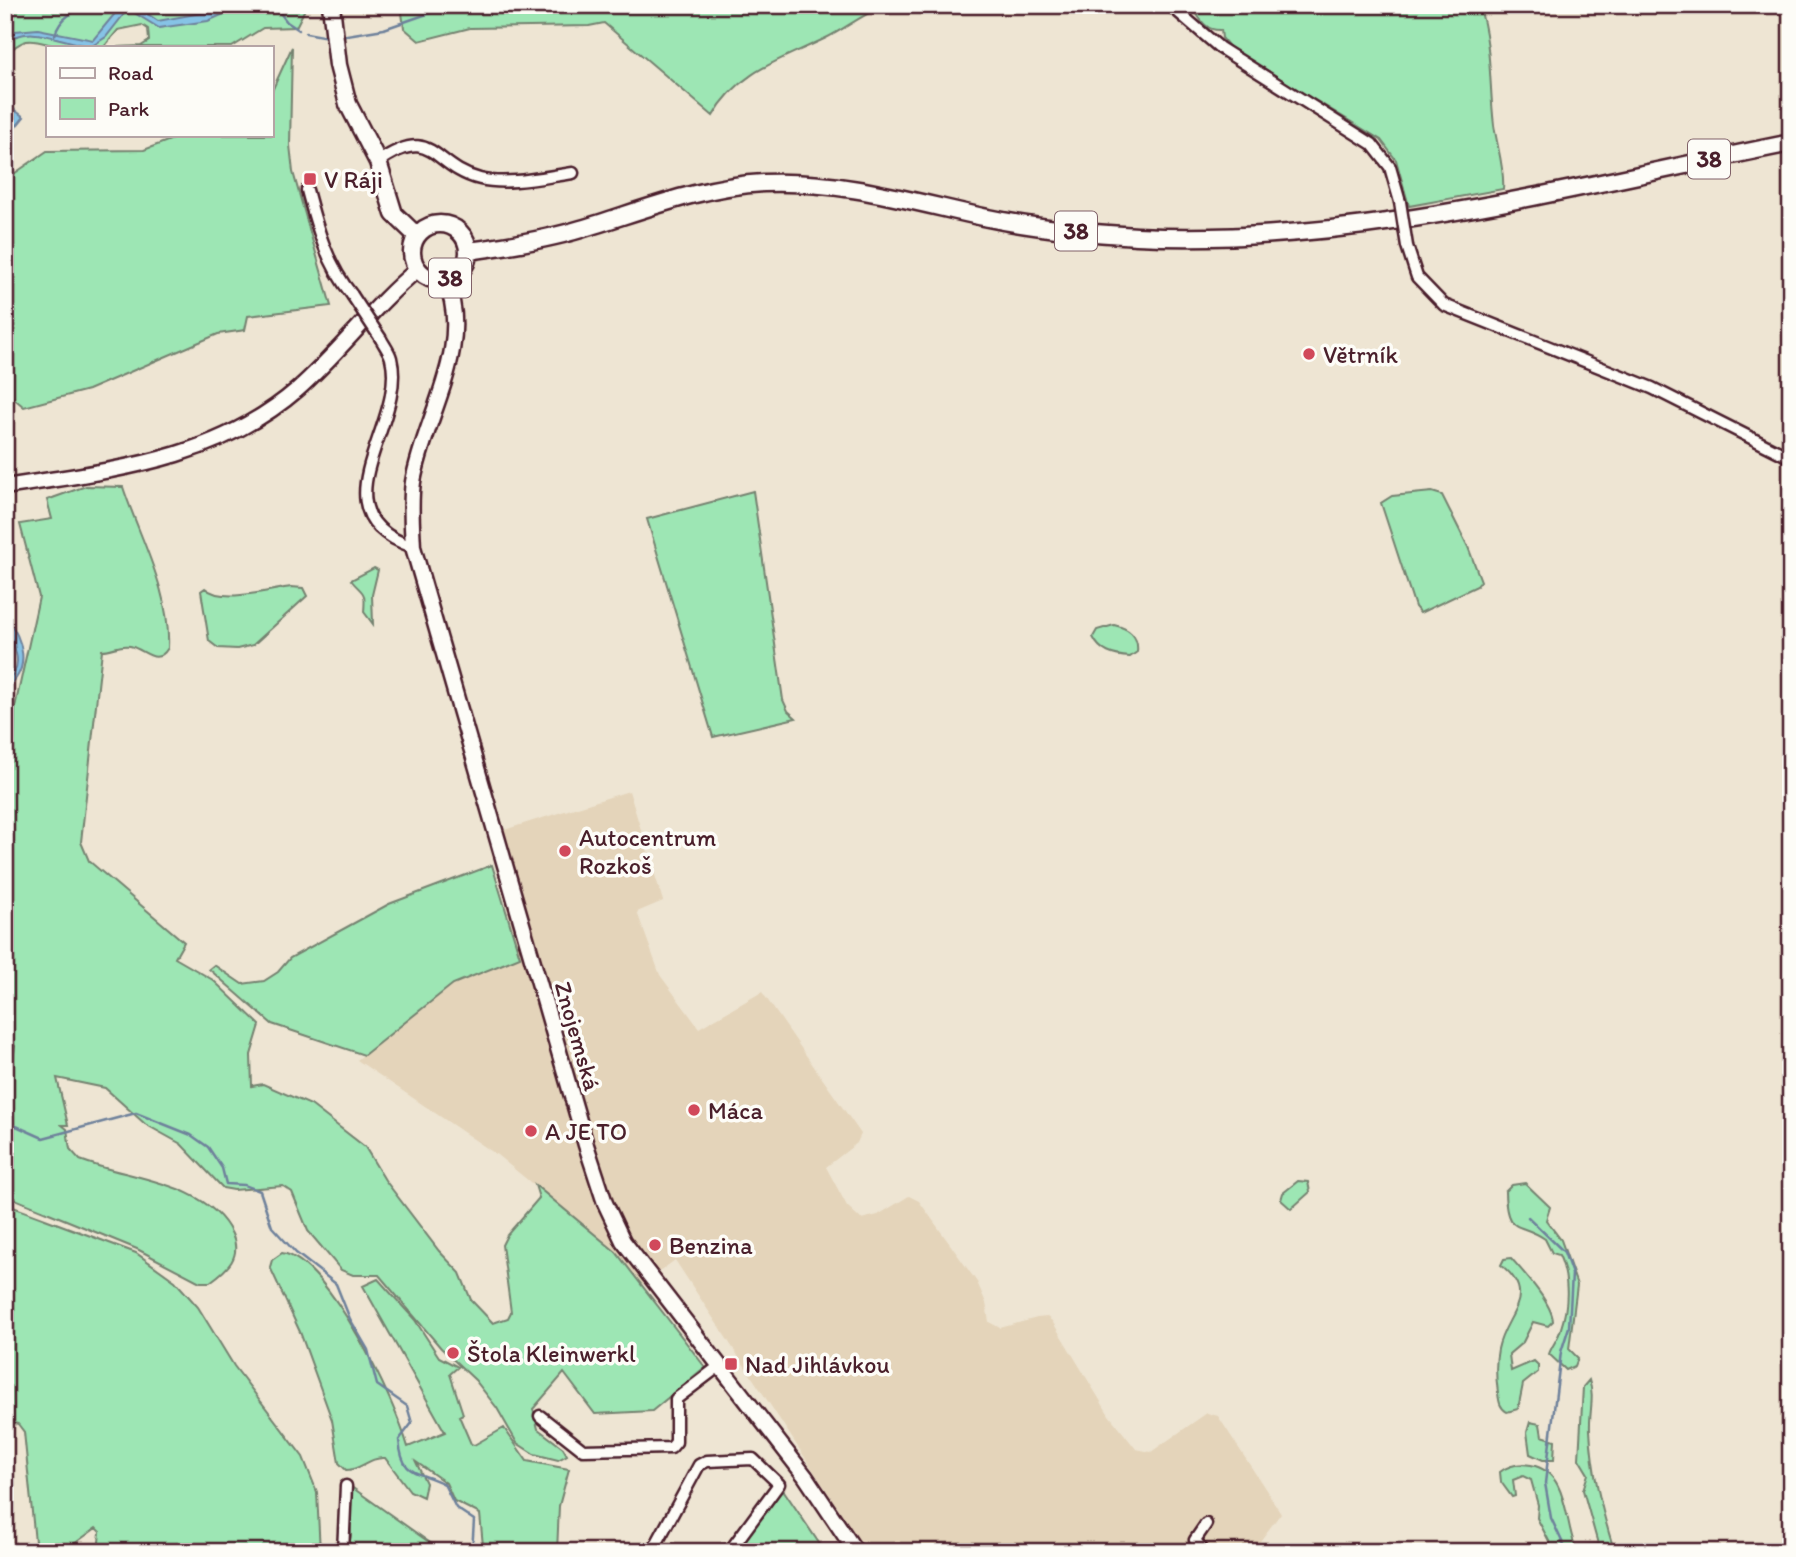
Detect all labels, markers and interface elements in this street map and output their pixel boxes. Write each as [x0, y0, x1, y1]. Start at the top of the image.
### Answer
legend [46, 46, 273, 136]
text: Road [108, 60, 154, 85]
text: Park [108, 96, 150, 121]
road number: 38 [1688, 140, 1730, 178]
place label: V Ráji [324, 165, 383, 194]
marker: V Ráji [302, 171, 318, 187]
road number: 38 [1055, 212, 1097, 250]
road number: 38 [429, 258, 471, 298]
place label: Větrník [1323, 340, 1398, 369]
marker: Větrník [1301, 346, 1317, 362]
place label: Autocentrum Rozkoš [579, 823, 716, 880]
marker: Autocentrum Rozkoš [557, 843, 573, 859]
street label: Znojemská [549, 978, 608, 1094]
place label: Máca [708, 1096, 764, 1125]
marker: Máca [686, 1102, 702, 1118]
place label: A JE TO [545, 1117, 627, 1146]
marker: A JE TO [523, 1123, 539, 1139]
place label: Benzina [669, 1231, 753, 1260]
marker: Benzina [647, 1237, 663, 1253]
place label: Štola Kleinwerkl [467, 1339, 636, 1368]
marker: Štola Kleinwerkl [445, 1345, 461, 1361]
place label: Nad Jihlávkou [745, 1350, 890, 1379]
marker: Nad Jihlávkou [723, 1356, 739, 1372]

